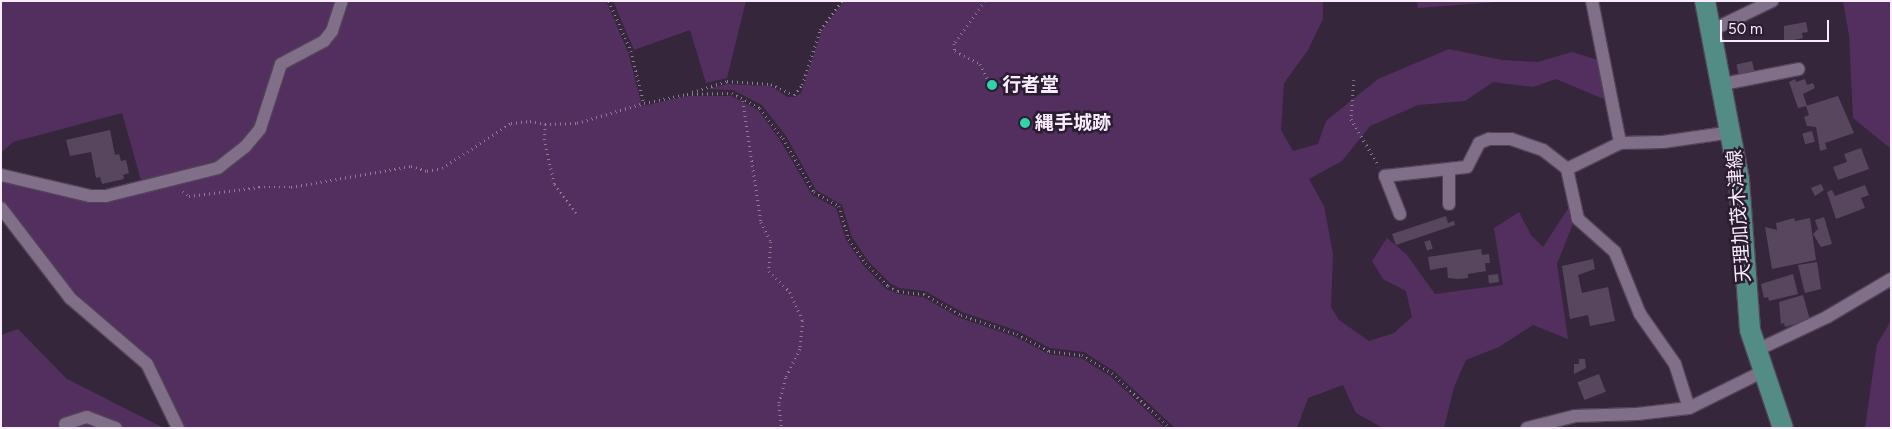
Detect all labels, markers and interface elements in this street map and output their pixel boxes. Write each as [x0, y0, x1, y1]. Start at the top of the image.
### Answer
scale bar [1722, 10, 1831, 42]
text: 50 m [1728, 20, 1763, 38]
place label: 行者堂 [1002, 74, 1059, 96]
marker: 行者堂 [986, 79, 998, 91]
place label: 縄手城跡 [1035, 112, 1111, 134]
marker: 縄手城跡 [1019, 117, 1031, 129]
street label: 天理加茂木津線 [1723, 149, 1755, 283]

